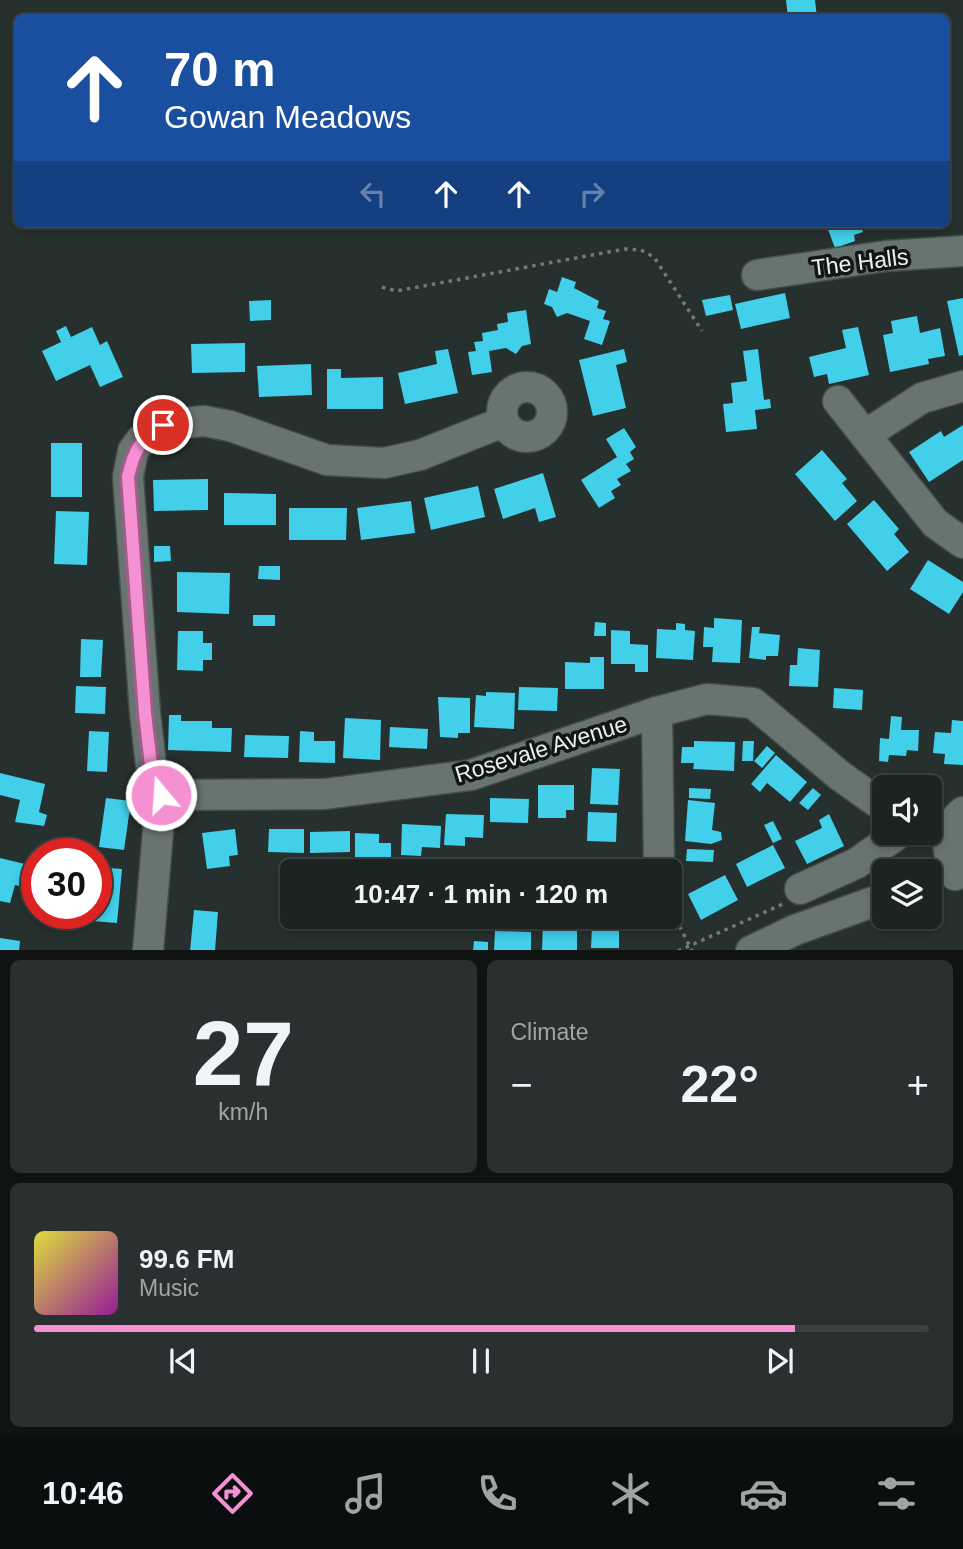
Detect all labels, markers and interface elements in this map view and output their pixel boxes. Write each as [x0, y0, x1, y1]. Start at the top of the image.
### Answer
icon: ahead [49, 42, 140, 133]
text: 70 m [164, 42, 276, 96]
text: Gowan Meadows [164, 99, 411, 135]
icon: left [354, 175, 392, 213]
icon: ahead [427, 175, 465, 213]
icon: ahead [500, 175, 538, 213]
icon: right [573, 175, 611, 213]
street label: The Halls [810, 243, 910, 281]
pin [133, 395, 193, 455]
icon: arrive [144, 406, 182, 444]
street label: Rosevale Avenue [452, 710, 630, 788]
position arrow [124, 758, 198, 832]
map controls [872, 775, 942, 929]
button: sound [872, 775, 942, 845]
speed limit sign: 30 [21, 838, 112, 929]
button: layers [872, 859, 942, 929]
text: 10:47 · 1 min · 120 m [354, 879, 608, 909]
text: 27 [193, 1003, 294, 1104]
text: Climate [511, 1019, 588, 1045]
text: 22° [680, 1055, 759, 1113]
text: − [511, 1064, 533, 1106]
text: + [907, 1064, 929, 1106]
text: km/h [218, 1099, 268, 1125]
text: 99.6 FM [139, 1244, 234, 1274]
text: Music [139, 1275, 199, 1301]
icon: previous [164, 1342, 202, 1380]
icon: pause [462, 1342, 500, 1380]
icon: next [761, 1342, 799, 1380]
icon: directions [208, 1469, 257, 1518]
icon: music [341, 1469, 390, 1518]
icon: phone [473, 1469, 522, 1518]
icon: climate [606, 1469, 655, 1518]
icon: car [739, 1469, 788, 1518]
icon: filters [872, 1469, 921, 1518]
text: 10:46 [42, 1475, 124, 1511]

